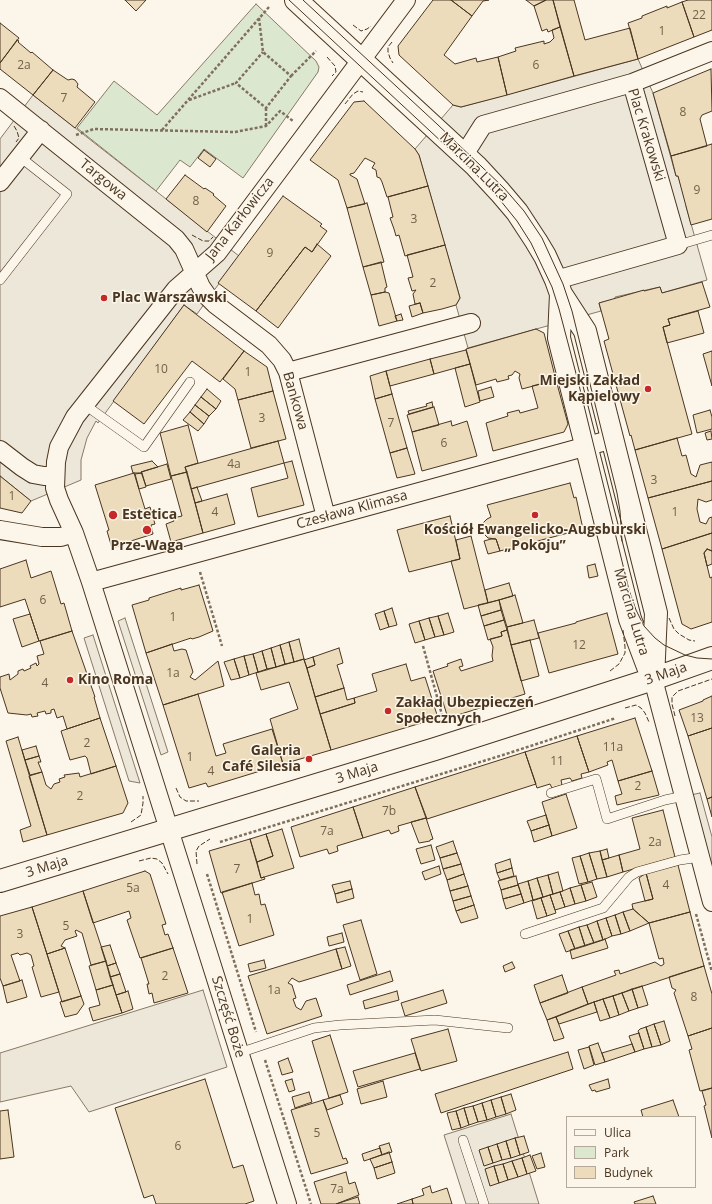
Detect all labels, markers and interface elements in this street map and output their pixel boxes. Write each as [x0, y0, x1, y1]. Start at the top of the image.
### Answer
house number: 22 [692, 9, 706, 23]
house number: 1 [659, 25, 665, 39]
house number: 2a [17, 59, 31, 73]
house number: 6 [533, 59, 539, 73]
street label: Plac Krakowski [624, 86, 668, 184]
house number: 7 [61, 92, 67, 106]
house number: 8 [680, 106, 686, 120]
street label: Marcina Lutra [436, 129, 512, 205]
street label: Targowa [76, 156, 130, 204]
street label: Jana Karłowicza [202, 174, 278, 264]
house number: 9 [694, 184, 700, 198]
house number: 8 [193, 195, 199, 209]
house number: 3 [411, 213, 417, 227]
house number: 9 [267, 247, 273, 261]
house number: 2 [430, 277, 436, 291]
place label: Plac Warszawski [112, 290, 227, 306]
marker: Plac Warszawski [99, 293, 109, 303]
house number: 10 [154, 363, 168, 377]
house number: 1 [245, 366, 251, 380]
street label: Bankowa [279, 370, 311, 432]
place label: Miejski Zakład Kąpielowy [540, 373, 640, 406]
marker: Miejski Zakład Kąpielowy [643, 384, 653, 394]
house number: 3 [259, 412, 265, 426]
house number: 7 [388, 417, 394, 431]
house number: 6 [441, 437, 447, 451]
house number: 4a [227, 458, 241, 472]
house number: 3 [651, 474, 657, 488]
street label: Czesława Klimasa [295, 487, 409, 533]
house number: 1 [9, 490, 15, 504]
house number: 4 [212, 506, 218, 520]
house number: 1 [672, 506, 678, 520]
place label: Estetica [122, 507, 177, 523]
marker: Estetica [107, 509, 119, 521]
marker: Kościół Ewangelicko-Augsburski „Pokoju” [530, 510, 540, 520]
place label: Kościół Ewangelicko-Augsburski „Pokoju” [424, 522, 646, 554]
marker: Prze-Waga [141, 524, 153, 536]
place label: Prze-Waga [110, 538, 184, 554]
street label: Marcina Lutra [610, 566, 652, 658]
house number: 6 [40, 594, 46, 608]
house number: 1 [170, 611, 176, 625]
house number: 12 [572, 639, 586, 653]
street label: 3 Maja [643, 659, 689, 689]
house number: 1a [166, 667, 180, 681]
place label: Kino Roma [78, 672, 153, 688]
marker: Kino Roma [65, 675, 75, 685]
house number: 4 [42, 677, 48, 691]
place label: Zakład Ubezpieczeń Społecznych [396, 695, 534, 728]
marker: Zakład Ubezpieczeń Społecznych [383, 706, 393, 716]
house number: 13 [690, 712, 704, 726]
house number: 2 [84, 737, 90, 751]
house number: 11a [603, 741, 623, 755]
place label: Galeria Café Silesia [222, 743, 301, 776]
house number: 1 [187, 751, 193, 765]
marker: Galeria Café Silesia [304, 754, 314, 764]
house number: 11 [550, 755, 564, 769]
street label: 3 Maja [334, 759, 380, 787]
house number: 4 [208, 765, 214, 779]
house number: 2 [635, 780, 641, 794]
house number: 2 [77, 790, 83, 804]
house number: 7b [382, 805, 396, 819]
house number: 7a [320, 825, 334, 839]
house number: 2a [648, 836, 662, 850]
street label: 3 Maja [24, 853, 70, 881]
house number: 7 [234, 863, 240, 877]
house number: 4 [663, 879, 669, 893]
house number: 5a [126, 882, 140, 896]
house number: 1 [247, 913, 253, 927]
house number: 5 [63, 920, 69, 934]
house number: 3 [17, 928, 23, 942]
house number: 2 [162, 970, 168, 984]
street label: Szczęść Boże [208, 974, 248, 1060]
house number: 1a [267, 984, 281, 998]
house number: 8 [691, 991, 697, 1005]
legend [566, 1116, 696, 1188]
text: Ulica [604, 1124, 631, 1141]
house number: 5 [314, 1127, 320, 1141]
house number: 6 [175, 1140, 181, 1154]
text: Park [604, 1144, 629, 1161]
text: Budynek [604, 1164, 653, 1181]
house number: 7a [330, 1183, 344, 1197]

